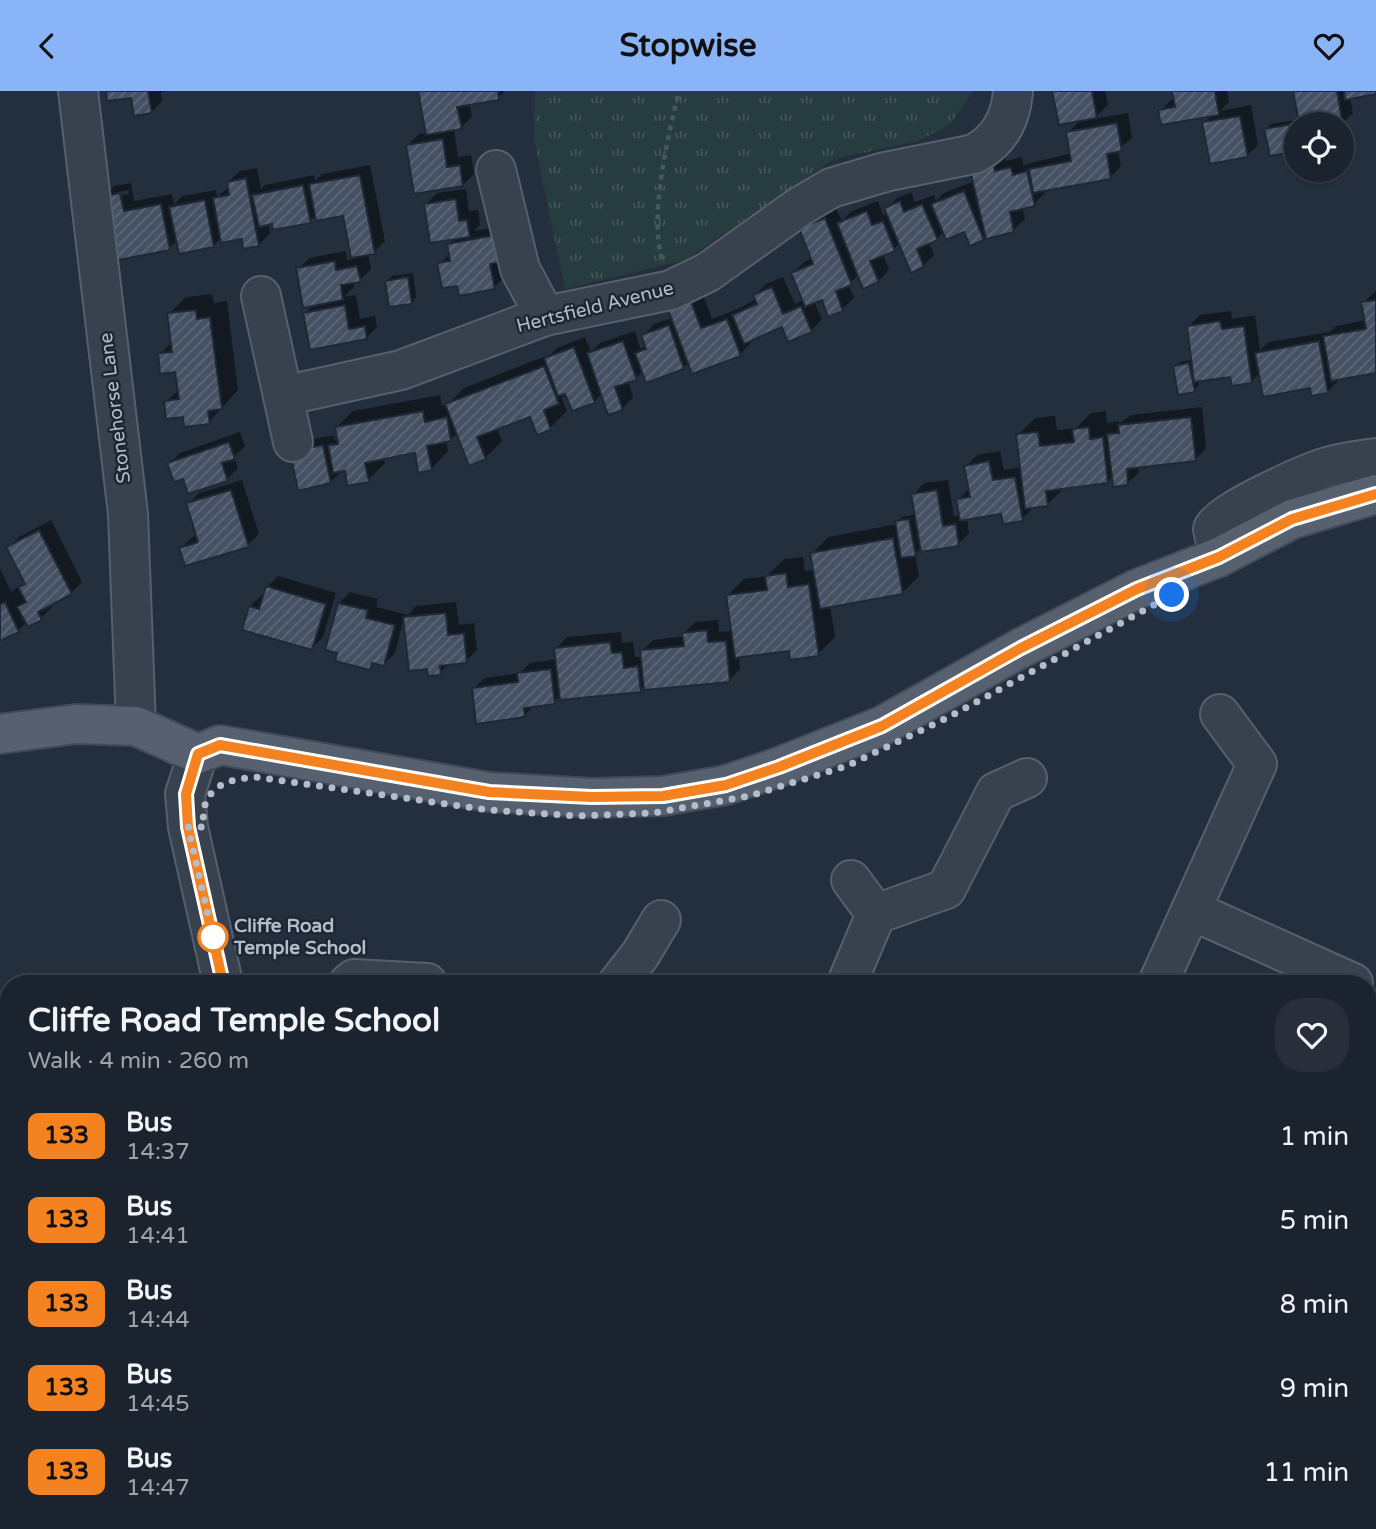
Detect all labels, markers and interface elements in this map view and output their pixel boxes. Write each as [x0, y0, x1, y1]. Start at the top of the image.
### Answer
icon: back [28, 27, 66, 65]
text: Stopwise [619, 27, 757, 65]
icon: heart [1310, 27, 1348, 65]
map controls [1284, 112, 1354, 182]
button: locate [1284, 112, 1354, 182]
street label: Hertsfield Avenue [514, 277, 676, 337]
street label: Stonehorse Lane [95, 331, 135, 485]
your location [1154, 577, 1189, 612]
place label: Cliffe Road Temple School [233, 915, 366, 960]
marker: Cliffe Road Temple School [198, 922, 228, 952]
button: heart [1275, 998, 1349, 1072]
text: Cliffe Road Temple School [28, 1001, 440, 1040]
text: Walk · 4 min · 260 m [28, 1047, 249, 1075]
text: Bus [126, 1107, 172, 1138]
text: 133 [44, 1121, 89, 1150]
text: 1 min [1280, 1121, 1349, 1152]
text: 14:37 [126, 1138, 190, 1166]
text: Bus [126, 1191, 172, 1222]
text: 133 [44, 1205, 89, 1234]
text: 5 min [1280, 1205, 1349, 1236]
text: 14:41 [126, 1222, 190, 1250]
text: Bus [126, 1275, 172, 1306]
text: 133 [44, 1289, 89, 1318]
text: 8 min [1280, 1289, 1349, 1320]
text: 14:44 [126, 1306, 190, 1334]
text: Bus [126, 1359, 172, 1390]
text: 133 [44, 1373, 89, 1402]
text: 9 min [1280, 1373, 1349, 1404]
text: 14:45 [126, 1390, 190, 1418]
text: Bus [126, 1443, 172, 1474]
text: 133 [44, 1457, 89, 1486]
text: 11 min [1263, 1457, 1349, 1488]
text: 14:47 [126, 1474, 190, 1502]

